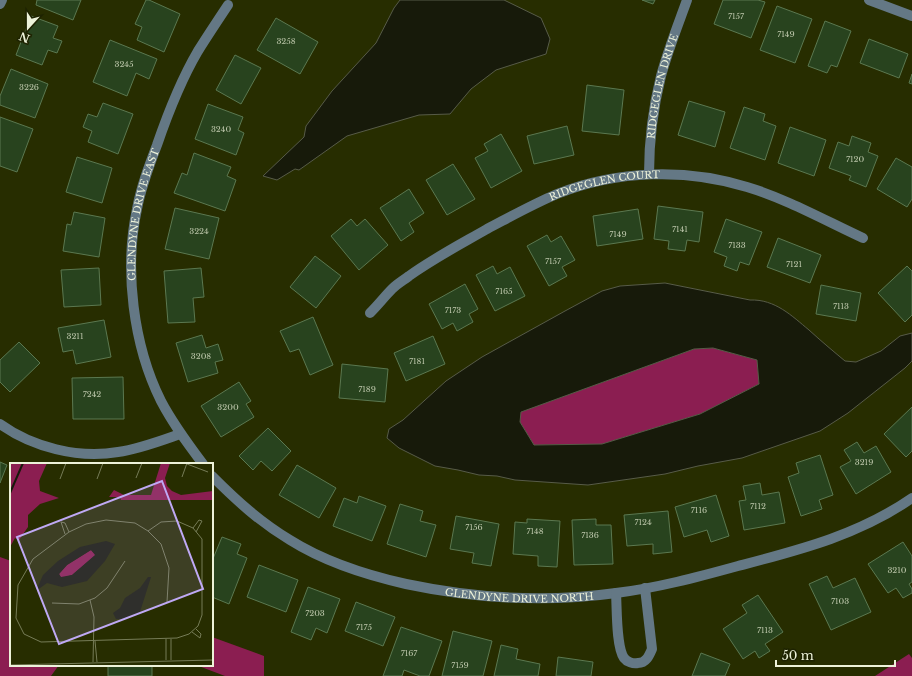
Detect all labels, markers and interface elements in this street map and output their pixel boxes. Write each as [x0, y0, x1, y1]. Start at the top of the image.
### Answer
north arrow [8, 8, 48, 48]
house number: 7157 [728, 11, 745, 21]
text: N [16, 29, 32, 46]
house number: 7149 [777, 29, 795, 39]
street label: RIDGEGLEN DRIVE [645, 32, 681, 140]
house number: 3258 [276, 36, 296, 46]
house number: 3245 [114, 59, 134, 69]
house number: 3226 [19, 82, 39, 92]
house number: 3240 [211, 124, 231, 134]
street label: GLENDYNE DRIVE EAST [125, 147, 162, 281]
house number: 7120 [846, 154, 864, 164]
street label: RIDGEGLEN COURT [547, 168, 660, 204]
house number: 7141 [672, 224, 688, 234]
house number: 3224 [189, 226, 209, 236]
house number: 7149 [609, 229, 627, 239]
house number: 7133 [728, 240, 746, 250]
house number: 7157 [545, 256, 562, 266]
house number: 7121 [786, 259, 802, 269]
house number: 7165 [495, 286, 513, 296]
house number: 7113 [833, 301, 849, 311]
house number: 7173 [445, 305, 461, 315]
house number: 3211 [67, 331, 84, 341]
house number: 3208 [191, 351, 211, 361]
house number: 7181 [409, 356, 425, 366]
house number: 7189 [358, 384, 376, 394]
house number: 7242 [83, 389, 101, 399]
house number: 3200 [217, 402, 239, 412]
house number: 3219 [855, 457, 873, 467]
inset map [10, 463, 213, 666]
house number: 7112 [750, 501, 766, 511]
house number: 7116 [691, 505, 707, 515]
house number: 7124 [634, 517, 652, 527]
house number: 7156 [465, 522, 483, 532]
house number: 7148 [526, 526, 544, 536]
house number: 7136 [581, 530, 599, 540]
house number: 3210 [887, 565, 907, 575]
street label: GLENDYNE DRIVE NORTH [444, 585, 594, 606]
house number: 7103 [831, 596, 849, 606]
house number: 7203 [305, 608, 325, 618]
house number: 7175 [356, 622, 372, 632]
house number: 7113 [757, 625, 773, 635]
scale bar [776, 642, 895, 668]
house number: 7167 [401, 648, 418, 658]
text: 50 m [782, 648, 814, 663]
house number: 7159 [451, 660, 469, 670]

